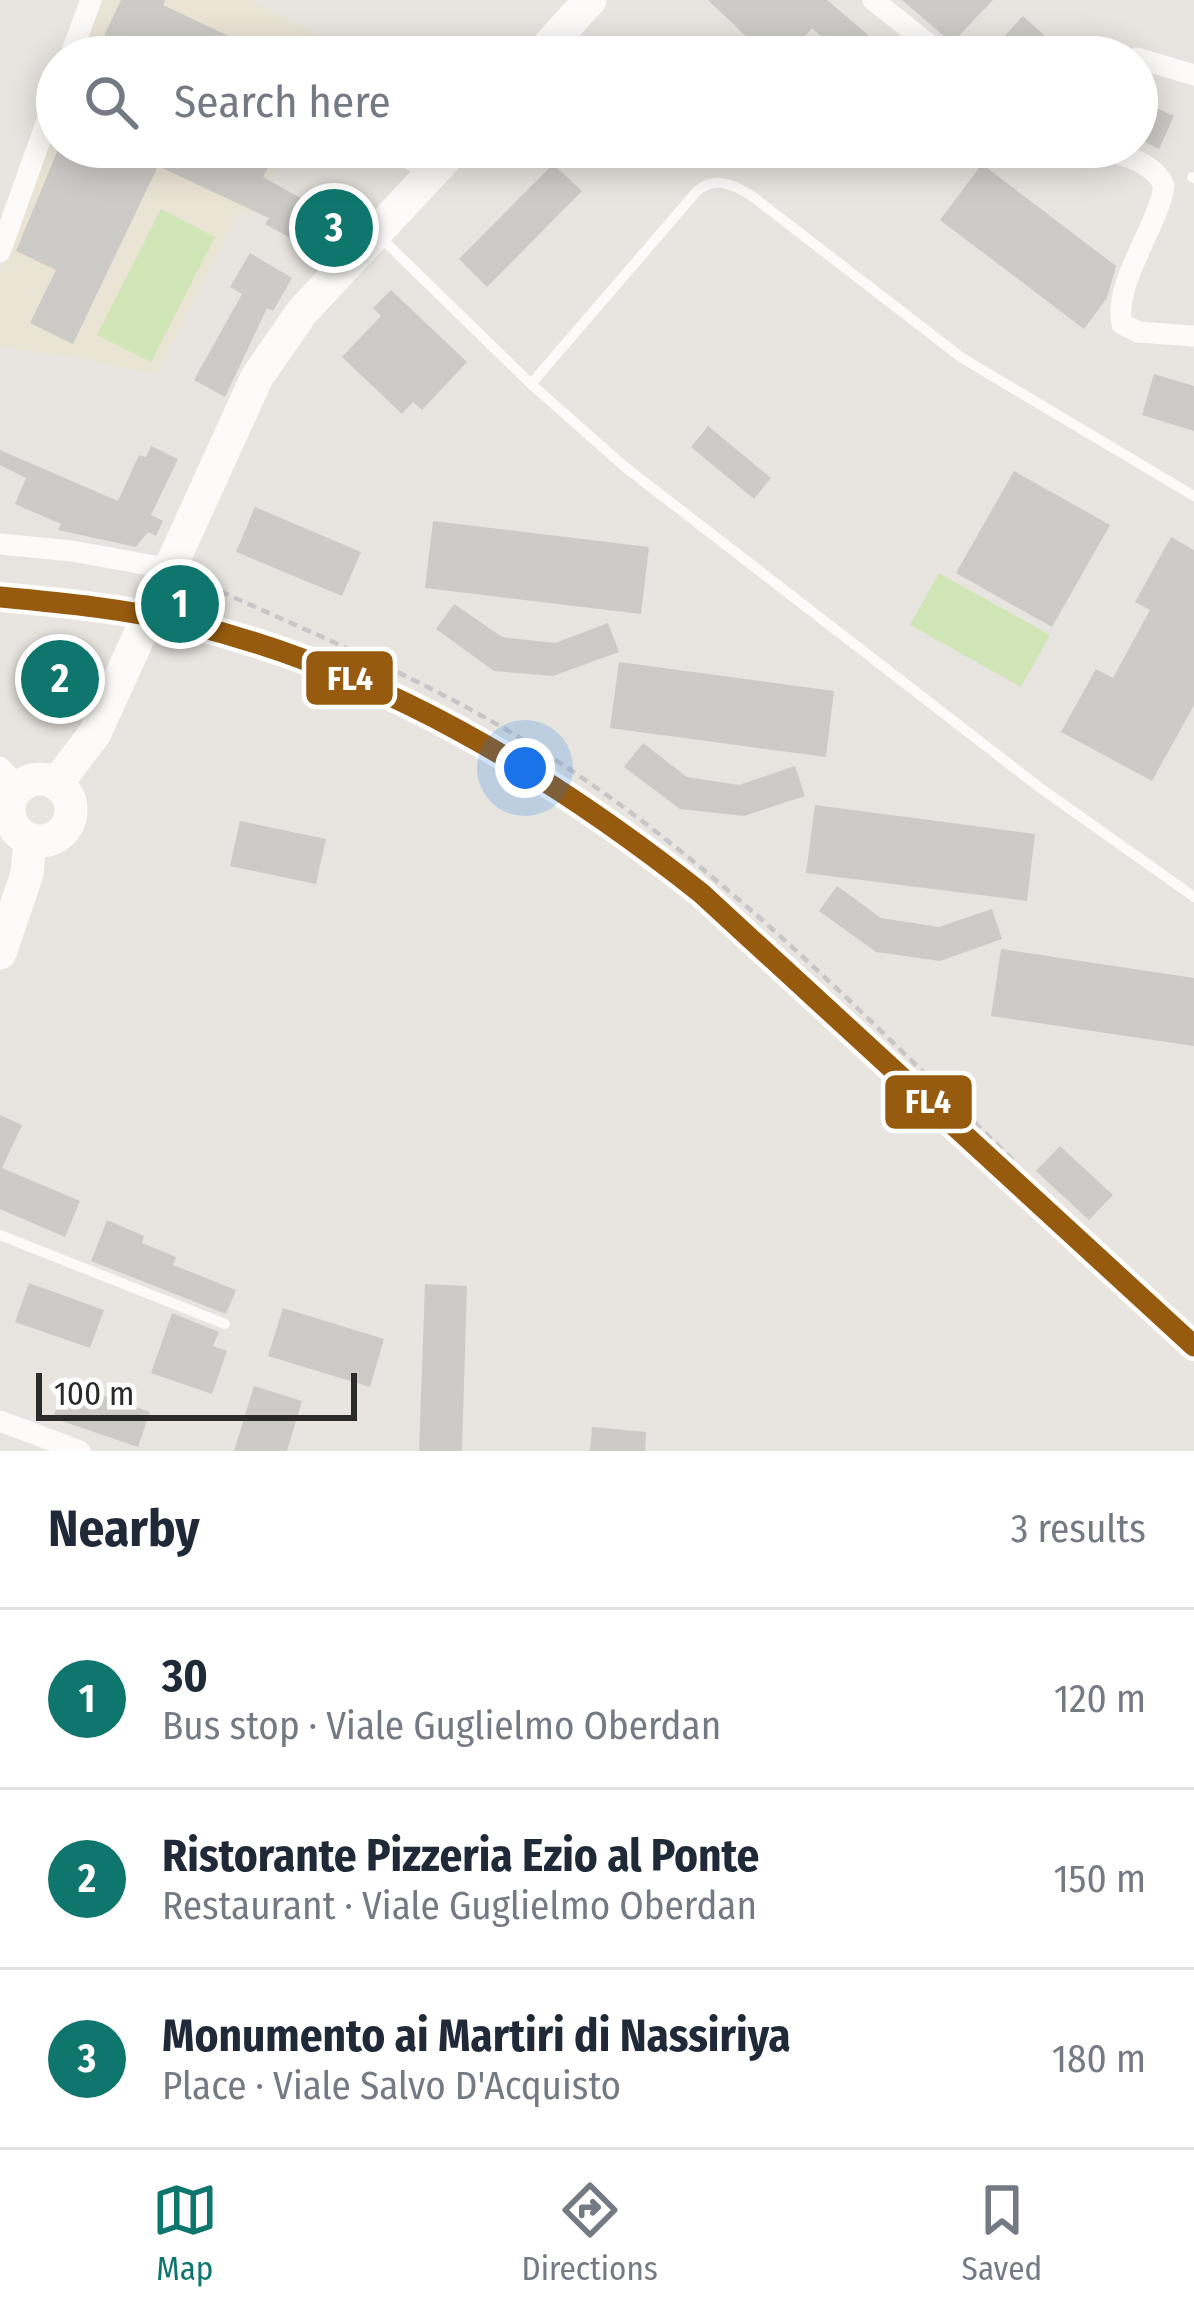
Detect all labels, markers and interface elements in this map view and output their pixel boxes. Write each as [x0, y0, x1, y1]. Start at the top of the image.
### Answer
search box [36, 36, 1158, 168]
icon: search [78, 69, 144, 135]
text: Search here [174, 75, 391, 129]
pin: 3 [295, 183, 373, 273]
pin: 1 [141, 559, 219, 649]
pin: 2 [21, 634, 99, 724]
line badge: FL4 [304, 649, 395, 707]
text: FL4 [327, 659, 373, 699]
your location [495, 738, 555, 798]
line badge: FL4 [883, 1073, 974, 1131]
text: FL4 [905, 1082, 951, 1122]
scale bar [36, 1367, 357, 1420]
text: 100 m [54, 1374, 134, 1414]
text: Nearby [48, 1498, 200, 1560]
text: 3 results [1011, 1506, 1146, 1552]
text: 30 [162, 1649, 208, 1703]
text: 1 [79, 1676, 95, 1722]
text: 120 m [1054, 1676, 1146, 1722]
text: Bus stop · Viale Guglielmo Oberdan [162, 1703, 721, 1749]
text: Ristorante Pizzeria Ezio al Ponte [162, 1829, 759, 1883]
text: 2 [78, 1856, 96, 1902]
text: 150 m [1053, 1856, 1146, 1902]
text: Restaurant · Viale Guglielmo Oberdan [162, 1883, 757, 1929]
text: Monumento ai Martiri di Nassiriya [162, 2009, 791, 2063]
text: 3 [78, 2036, 96, 2082]
text: 180 m [1052, 2036, 1146, 2082]
text: Place · Viale Salvo D'Acquisto [162, 2063, 621, 2109]
tab: Map [152, 2177, 218, 2289]
tab: Directions [521, 2177, 658, 2289]
tab: Saved [962, 2177, 1042, 2289]

